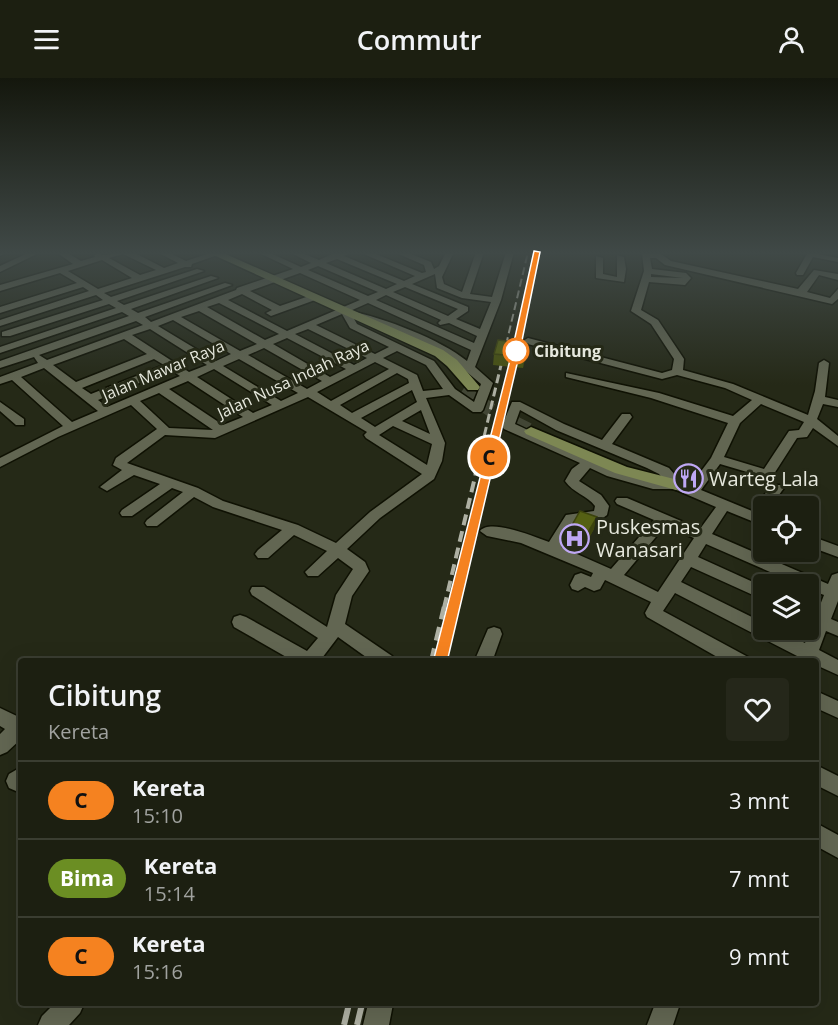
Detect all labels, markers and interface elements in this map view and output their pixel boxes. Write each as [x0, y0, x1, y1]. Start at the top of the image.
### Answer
text: Commutr [357, 21, 481, 58]
icon: menu [30, 23, 63, 56]
icon: person [775, 23, 808, 56]
street label: Jalan Mawar Raya [97, 334, 228, 407]
street label: Jalan Nusa Indah Raya [212, 334, 373, 425]
marker: Cibitung [503, 338, 529, 364]
place label: Cibitung [534, 340, 601, 362]
line badge: C [470, 438, 508, 476]
text: C [482, 443, 496, 471]
restaurant icon: Warteg Lala [672, 462, 704, 494]
place label: Warteg Lala [709, 465, 819, 492]
map controls [753, 496, 819, 640]
button: locate [753, 496, 819, 562]
place label: Puskesmas Wanasari [596, 513, 700, 563]
hospital icon: Puskesmas Wanasari [559, 522, 591, 554]
button: layers [753, 574, 819, 640]
text: Cibitung [48, 676, 161, 714]
button: heart [726, 678, 789, 741]
text: Kereta [48, 718, 109, 745]
text: Kereta [132, 772, 205, 802]
text: 3 mnt [729, 785, 789, 815]
text: C [74, 786, 88, 814]
text: 15:10 [132, 802, 183, 829]
text: Kereta [144, 850, 217, 880]
text: 7 mnt [729, 863, 789, 893]
text: Bima [60, 864, 114, 892]
text: 15:14 [144, 880, 195, 907]
text: Kereta [132, 928, 205, 958]
text: 9 mnt [729, 941, 789, 971]
text: C [74, 942, 88, 970]
text: 15:16 [132, 958, 183, 985]

